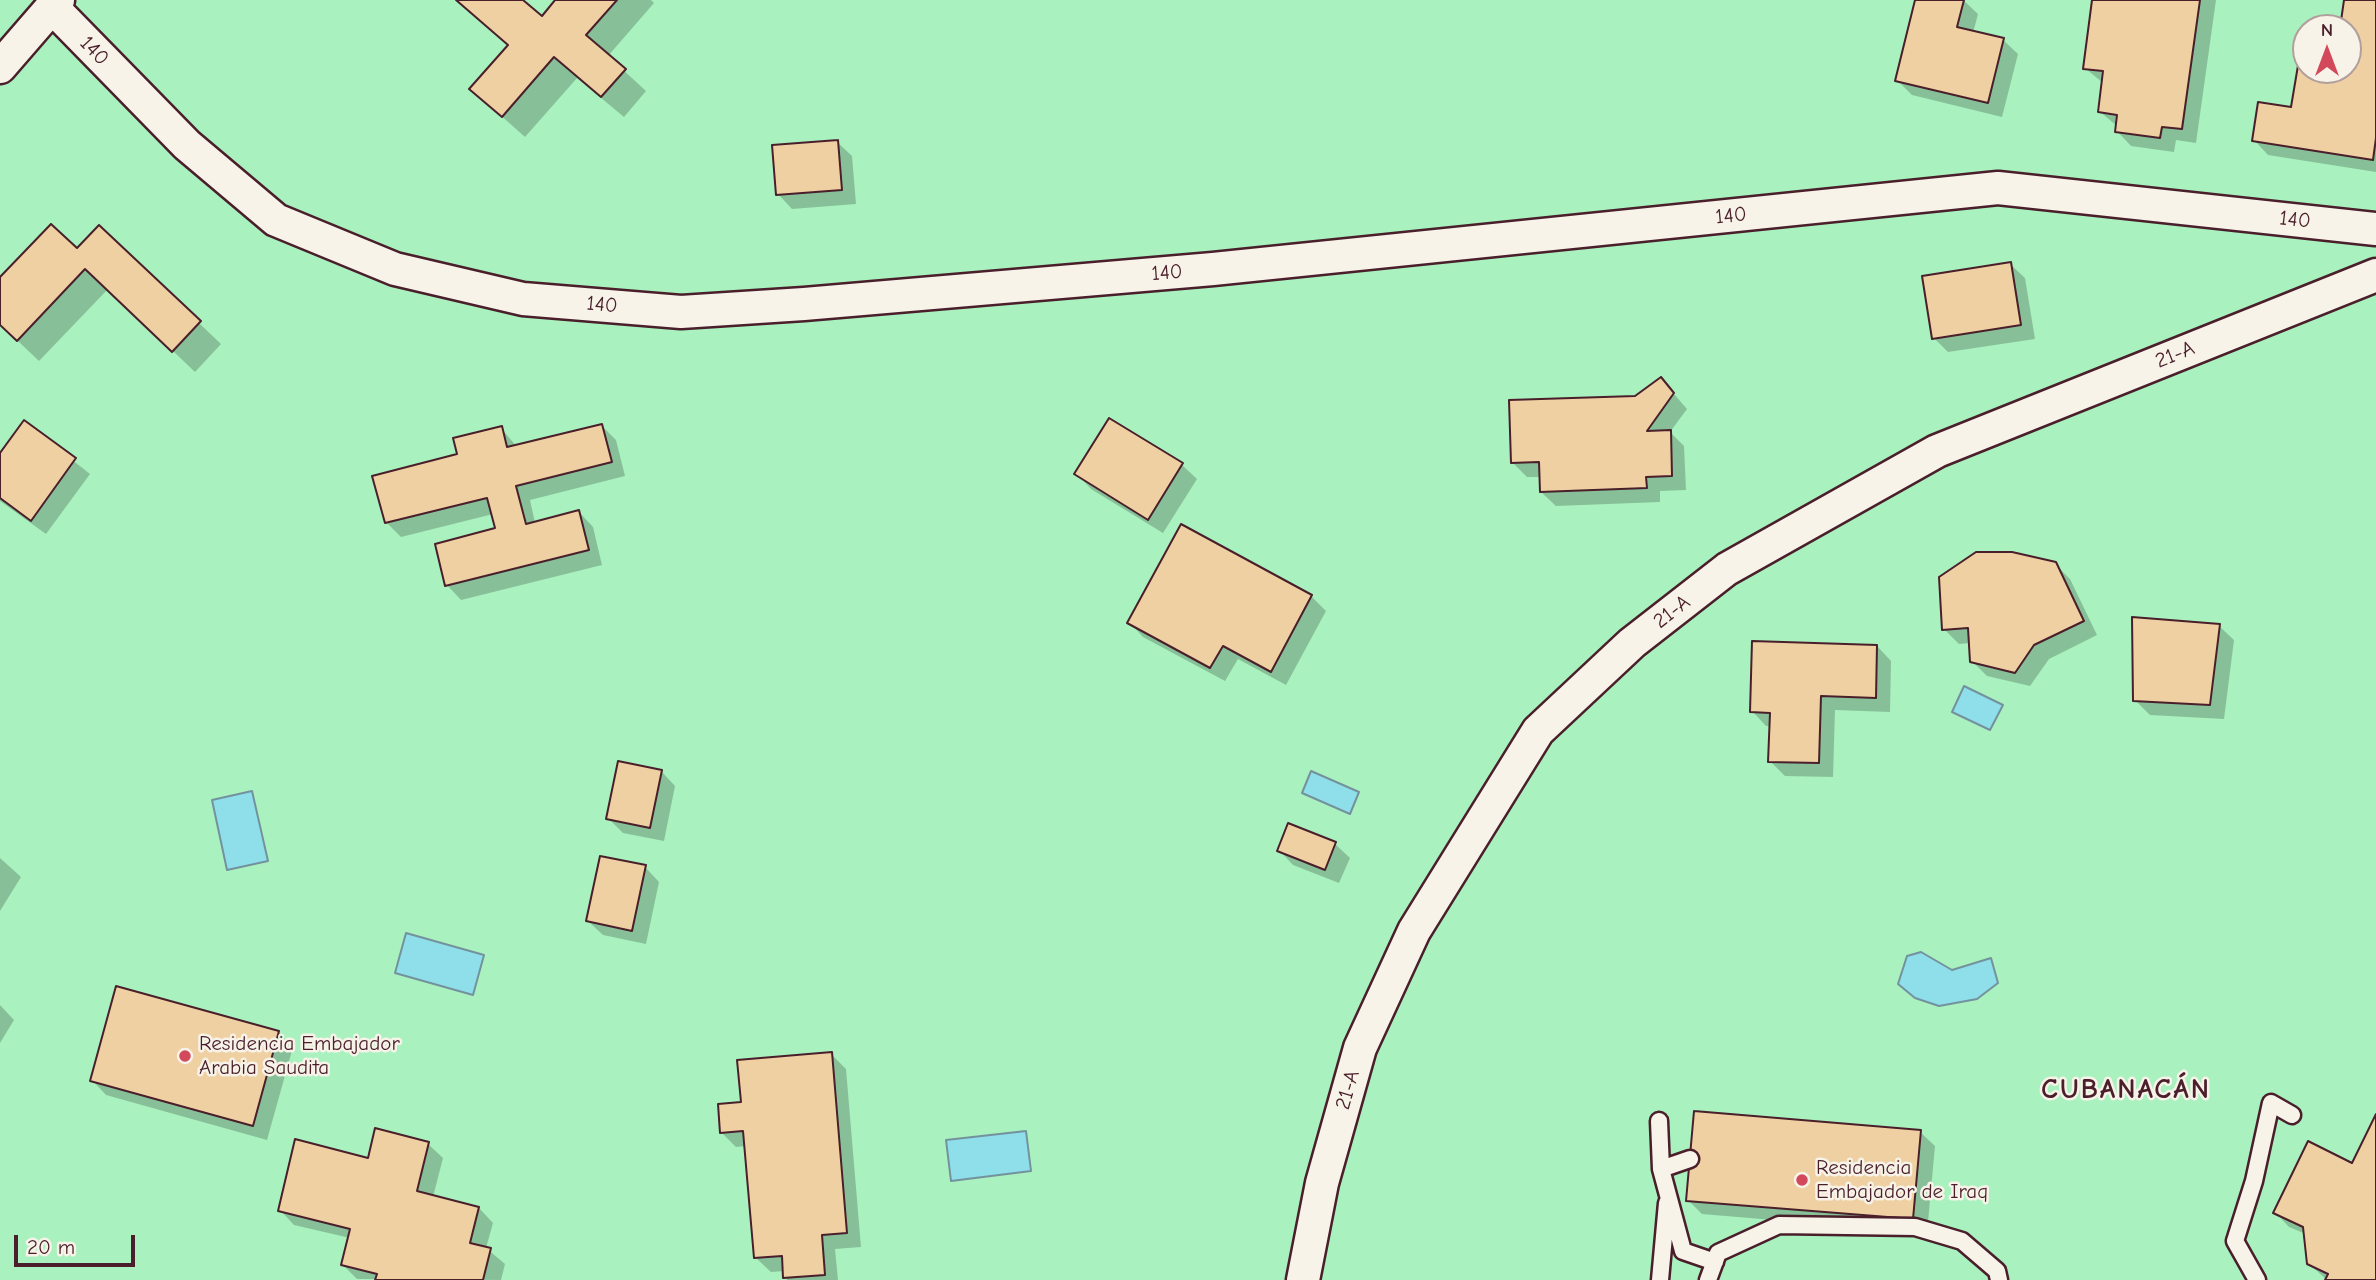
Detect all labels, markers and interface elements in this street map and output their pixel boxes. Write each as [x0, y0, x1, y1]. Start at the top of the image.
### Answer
north arrow [2292, 14, 2362, 84]
text: N [2321, 19, 2333, 41]
street label: 140 [74, 31, 114, 71]
street label: 140 [1714, 202, 1748, 230]
street label: 140 [2278, 206, 2312, 234]
street label: 140 [1150, 259, 1184, 287]
street label: 140 [585, 291, 619, 319]
street label: 21-A [2152, 336, 2198, 374]
street label: 21-A [1648, 590, 1696, 634]
place label: Residencia Embajador Arabia Saudita [199, 1031, 400, 1081]
marker: Residencia Embajador Arabia Saudita [177, 1048, 193, 1064]
street label: 21-A [1330, 1067, 1366, 1113]
district label: CUBANACÁN [2042, 1073, 2210, 1107]
place label: Residencia Embajador de Iraq [1816, 1155, 1988, 1205]
marker: Residencia Embajador de Iraq [1794, 1172, 1810, 1188]
scale bar [18, 1220, 138, 1264]
text: 20 m [27, 1235, 75, 1259]

